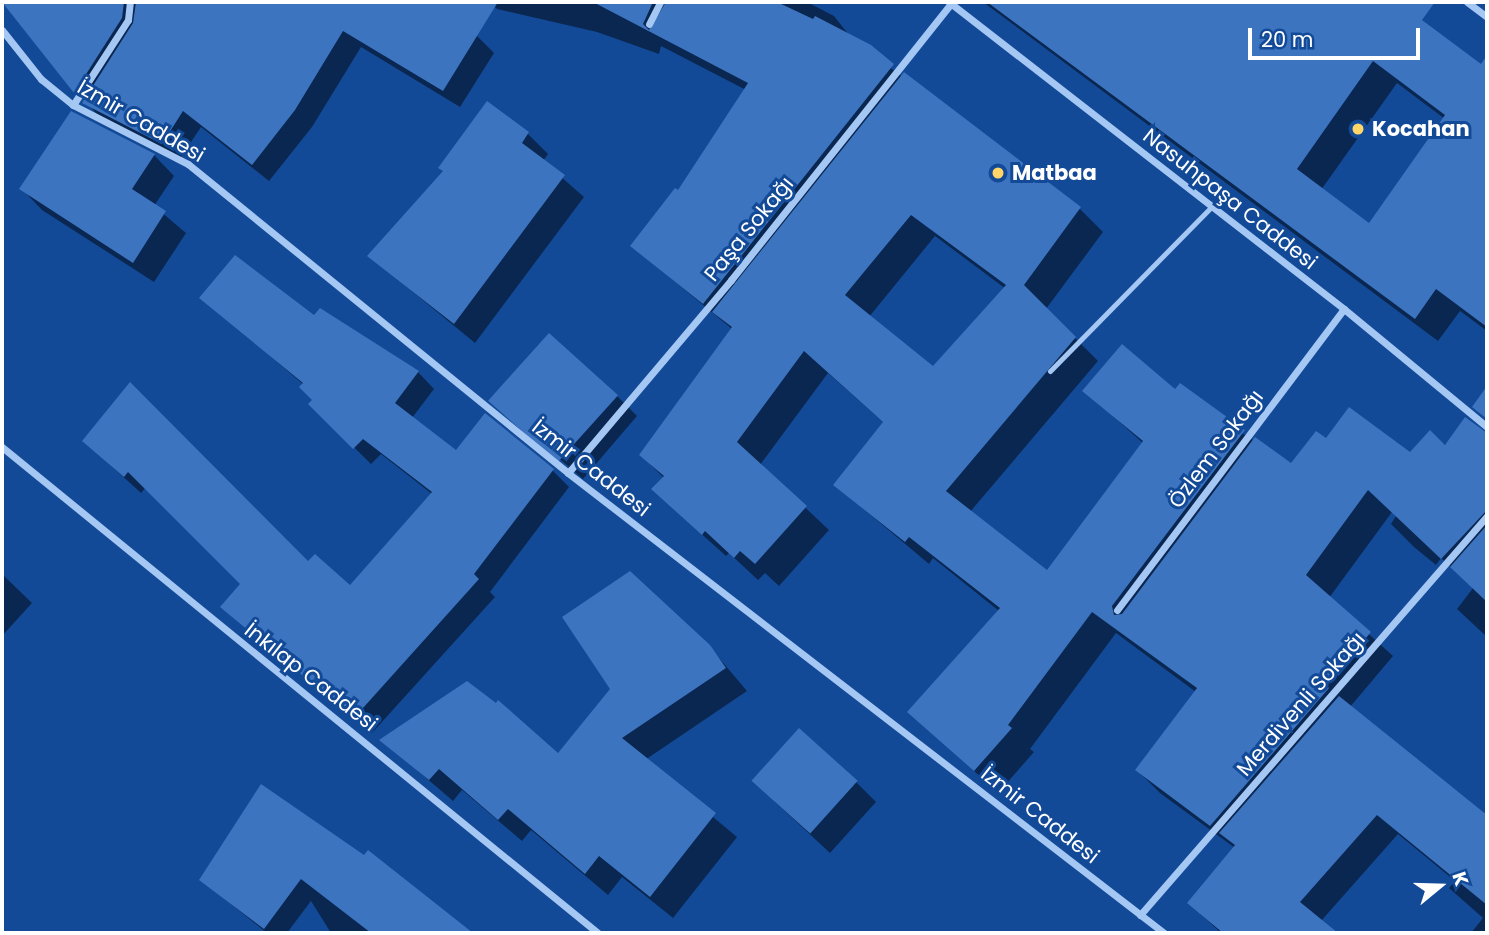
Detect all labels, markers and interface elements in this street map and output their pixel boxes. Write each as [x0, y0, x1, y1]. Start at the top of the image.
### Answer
scale bar [1251, 14, 1422, 58]
text: 20 m [1261, 25, 1314, 54]
street label: İzmir Caddesi [73, 74, 209, 168]
place label: Kocahan [1372, 116, 1470, 142]
marker: Kocahan [1350, 121, 1366, 137]
street label: Nasuhpaşa Caddesi [1138, 123, 1322, 275]
place label: Matbaa [1012, 160, 1097, 186]
marker: Matbaa [990, 165, 1006, 181]
street label: Paşa Sokağı [699, 172, 799, 286]
street label: Özlem Sokağı [1163, 385, 1269, 513]
street label: İzmir Caddesi [527, 414, 655, 522]
street label: İnkılap Caddesi [240, 617, 382, 737]
street label: Merdivenli Sokağı [1232, 627, 1370, 781]
street label: İzmir Caddesi [976, 761, 1104, 869]
north arrow [1405, 851, 1475, 921]
text: K [1445, 868, 1475, 890]

